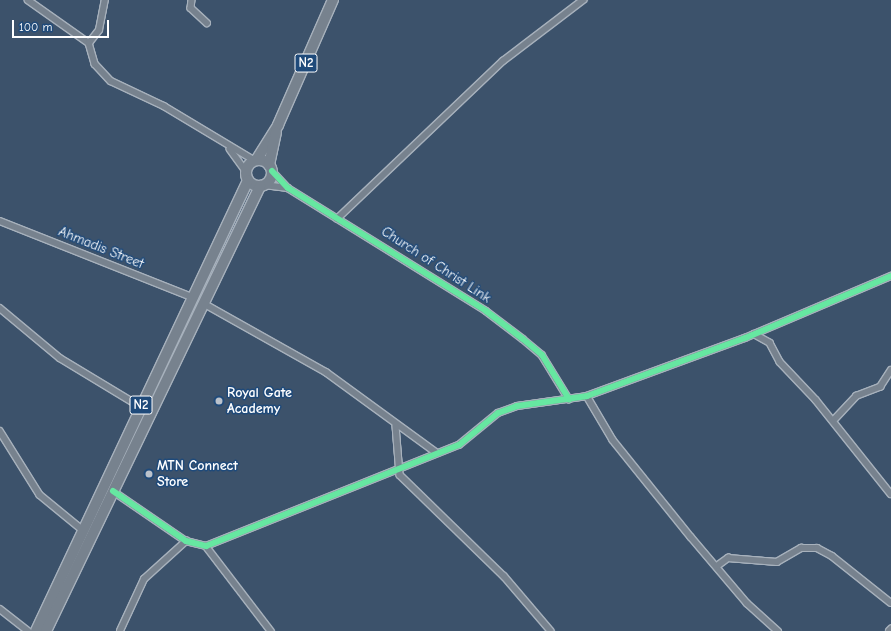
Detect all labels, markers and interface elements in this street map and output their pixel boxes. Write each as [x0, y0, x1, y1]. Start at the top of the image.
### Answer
scale bar [14, 12, 111, 38]
text: 100 m [19, 20, 52, 34]
road number: N2 [294, 52, 318, 74]
street label: Ahmadis Street [56, 223, 146, 273]
street label: Church of Christ Link [378, 223, 494, 307]
place label: Royal Gate Academy [227, 385, 292, 418]
road number: N2 [129, 394, 153, 416]
marker: Royal Gate Academy [214, 396, 224, 406]
place label: MTN Connect Store [157, 458, 238, 490]
marker: MTN Connect Store [144, 469, 154, 479]

